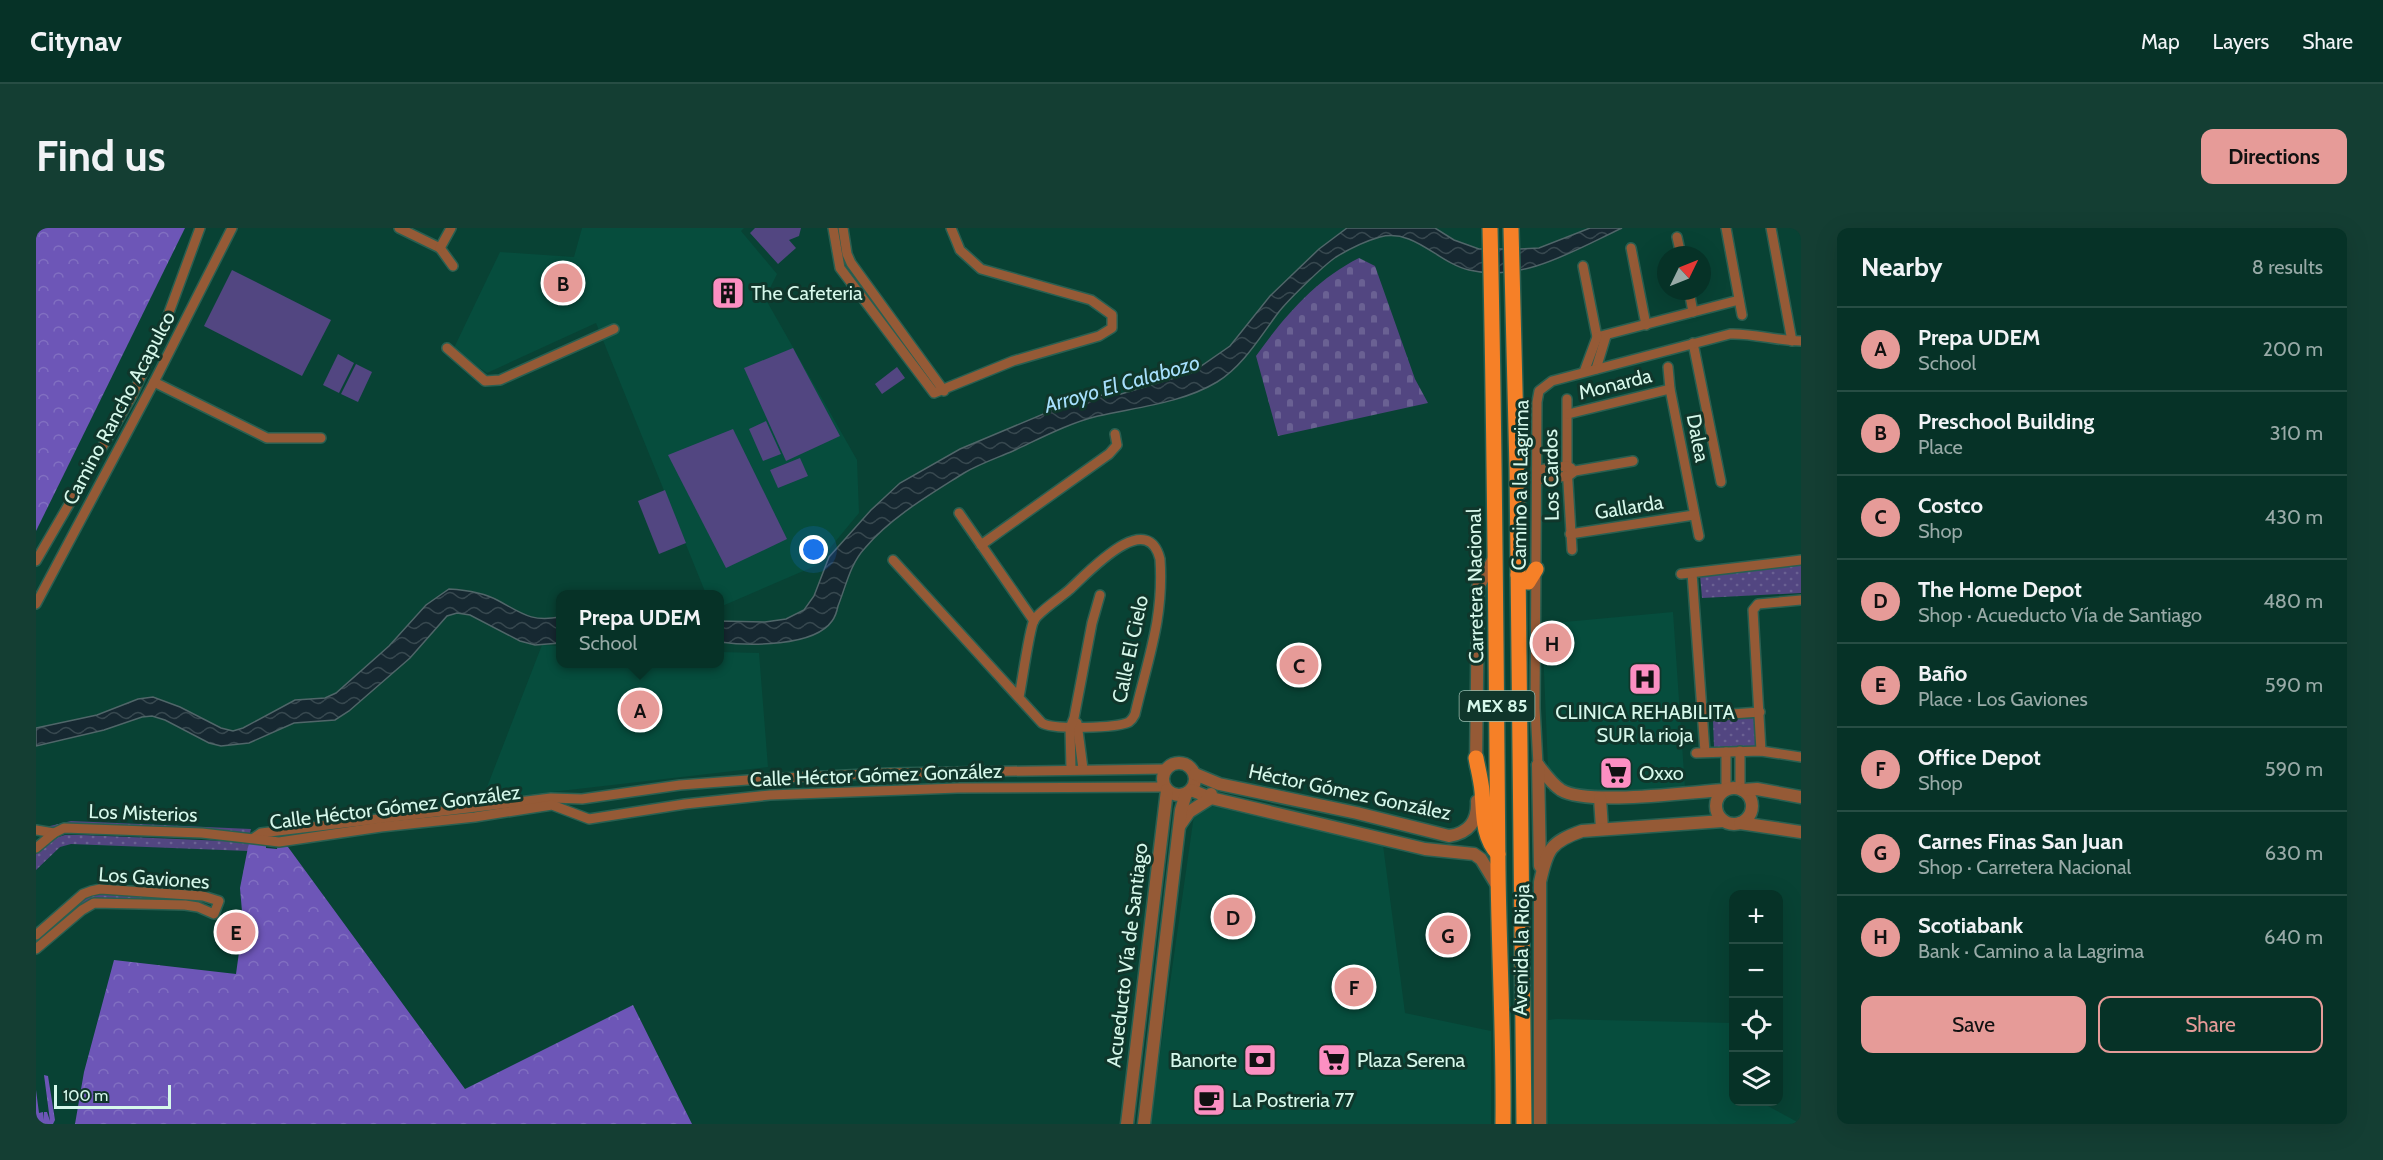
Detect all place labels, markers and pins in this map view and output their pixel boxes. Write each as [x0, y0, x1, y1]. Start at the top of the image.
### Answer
pin: B [544, 260, 582, 306]
building icon: The Cafeteria [710, 275, 746, 311]
place label: The Cafeteria [751, 281, 863, 305]
pin: H [1532, 620, 1572, 666]
pin: C [1280, 642, 1318, 688]
hospital icon: CLINICA REHABILITA SUR la rioja [1627, 661, 1663, 697]
pin: A [620, 688, 660, 732]
place label: CLINICA REHABILITA SUR la rioja [1555, 700, 1735, 747]
supermarket icon: Oxxo [1598, 755, 1634, 791]
place label: Oxxo [1639, 761, 1684, 785]
pin: D [1214, 894, 1252, 940]
pin: E [216, 910, 256, 954]
pin: G [1428, 912, 1468, 958]
pin: F [1334, 964, 1374, 1010]
bank icon: Banorte [1242, 1042, 1278, 1078]
supermarket icon: Plaza Serena [1316, 1042, 1352, 1078]
place label: Banorte [1170, 1048, 1237, 1072]
place label: Plaza Serena [1357, 1048, 1466, 1072]
cafe icon: La Postreria 77 [1191, 1082, 1227, 1118]
place label: La Postreria 77 [1232, 1088, 1354, 1112]

